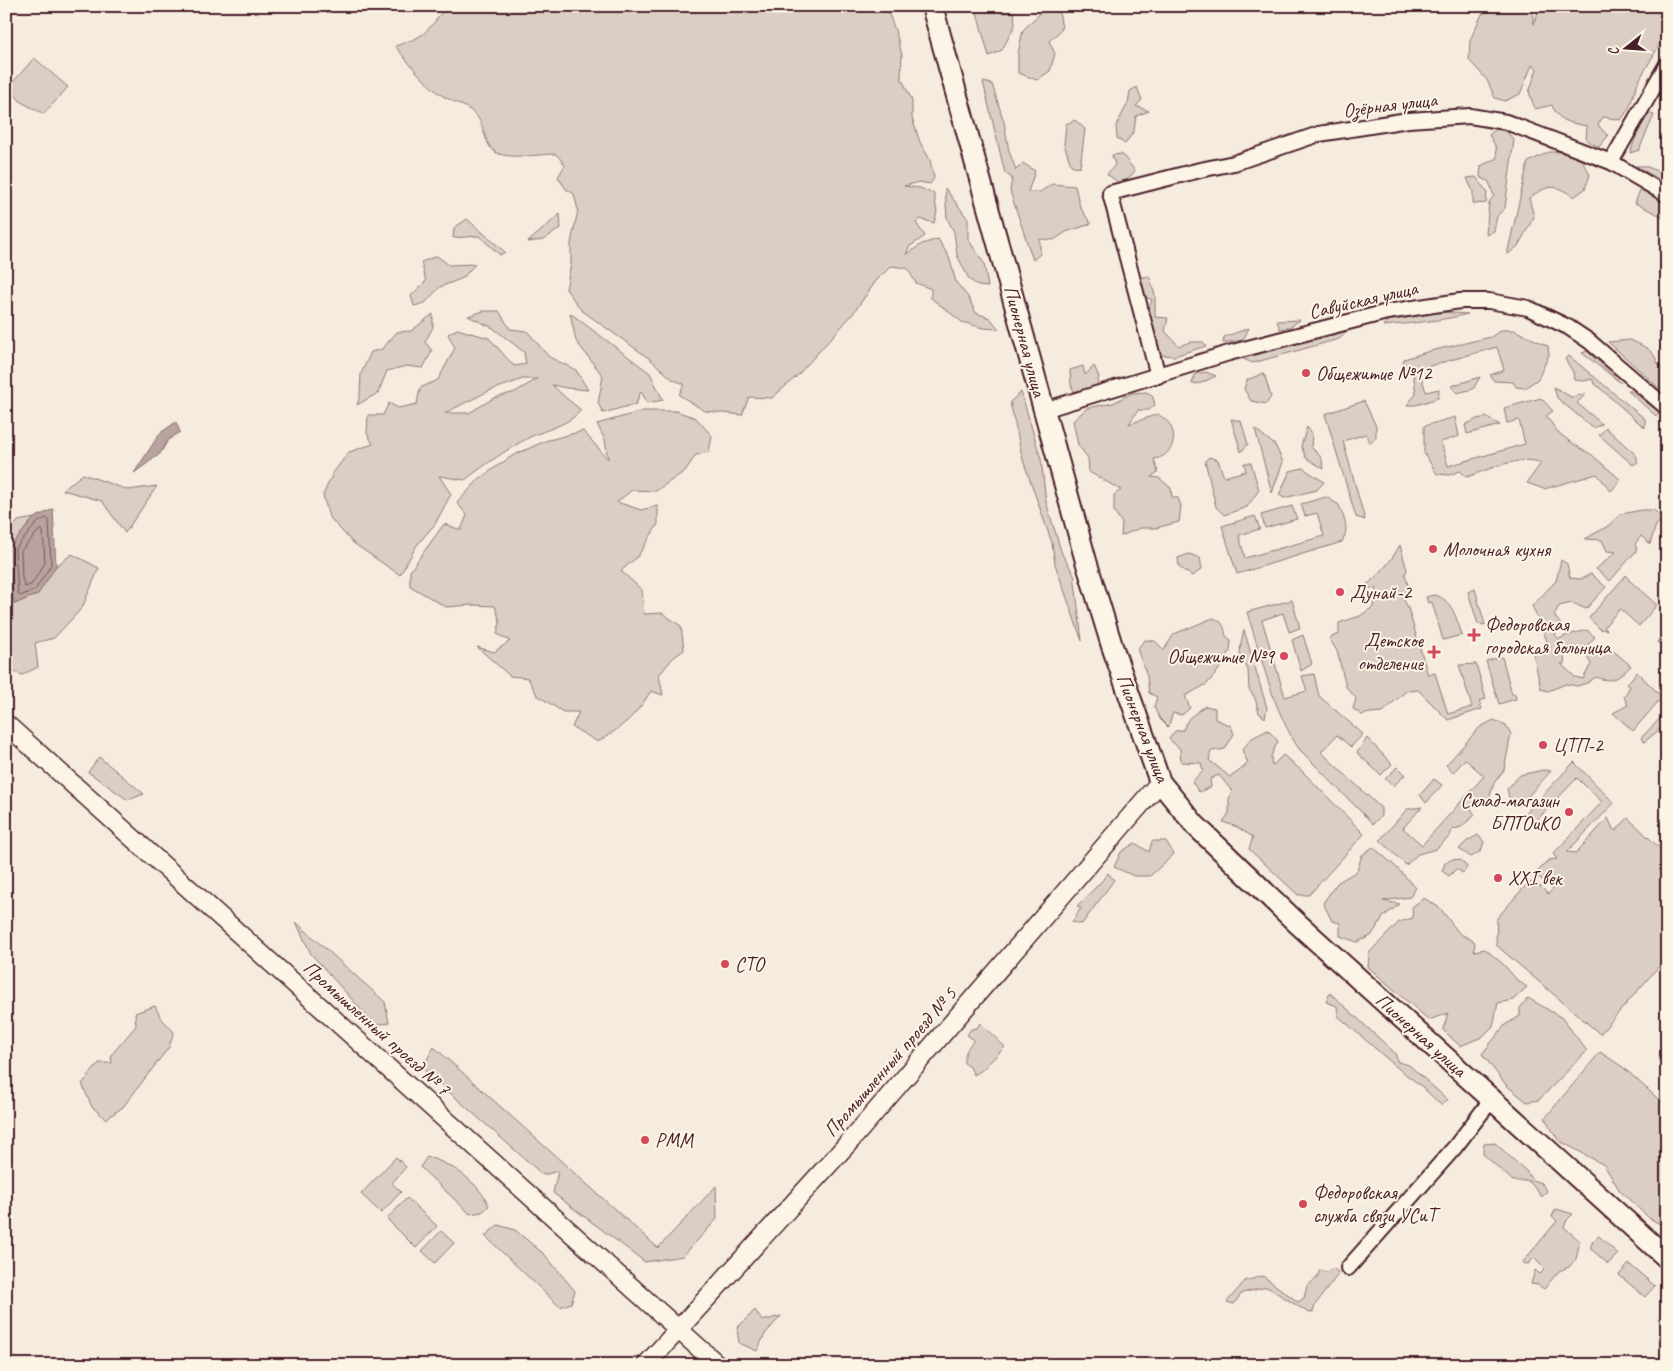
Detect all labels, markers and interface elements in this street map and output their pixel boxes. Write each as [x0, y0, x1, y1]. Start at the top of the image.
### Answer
north arrow [1600, 22, 1650, 72]
text: С [1604, 44, 1623, 57]
street label: Озёрная улица [1342, 87, 1440, 124]
street label: Савуйская улица [1306, 275, 1422, 325]
street label: Пионерная улица [998, 283, 1052, 401]
place label: Общежитие №12 [1316, 361, 1433, 386]
marker: Общежитие №12 [1300, 367, 1312, 379]
place label: Молочная кухня [1443, 537, 1552, 562]
marker: Молочная кухня [1427, 543, 1439, 555]
place label: Дунай-2 [1350, 580, 1413, 605]
marker: Дунай-2 [1334, 586, 1346, 598]
place label: Федоровская городская больница [1485, 612, 1612, 660]
place label: Детское отделение [1358, 628, 1424, 676]
marker: Федоровская городская больница [1467, 628, 1481, 642]
place label: Общежитие №9 [1168, 644, 1276, 669]
marker: Детское отделение [1427, 645, 1441, 659]
marker: Общежитие №9 [1278, 650, 1290, 662]
street label: Пионерная улица [1111, 670, 1176, 787]
place label: ЦТП-2 [1553, 733, 1605, 758]
marker: ЦТП-2 [1537, 739, 1549, 751]
place label: Склад-магазин БПТОиКО [1460, 788, 1561, 836]
marker: Склад-магазин БПТОиКО [1563, 806, 1575, 818]
place label: XXI век [1508, 866, 1563, 891]
marker: XXI век [1492, 872, 1504, 884]
place label: СТО [735, 952, 766, 977]
street label: Промышленный проезд № 7 [298, 955, 457, 1102]
marker: СТО [719, 958, 731, 970]
street label: Промышленный проезд № 5 [818, 981, 962, 1142]
street label: Пионерная улица [1370, 988, 1473, 1084]
place label: РММ [655, 1128, 695, 1153]
marker: РММ [639, 1134, 651, 1146]
place label: Федоровская служба связи УСиТ [1313, 1180, 1441, 1229]
marker: Федоровская служба связи УСиТ [1297, 1198, 1309, 1210]

